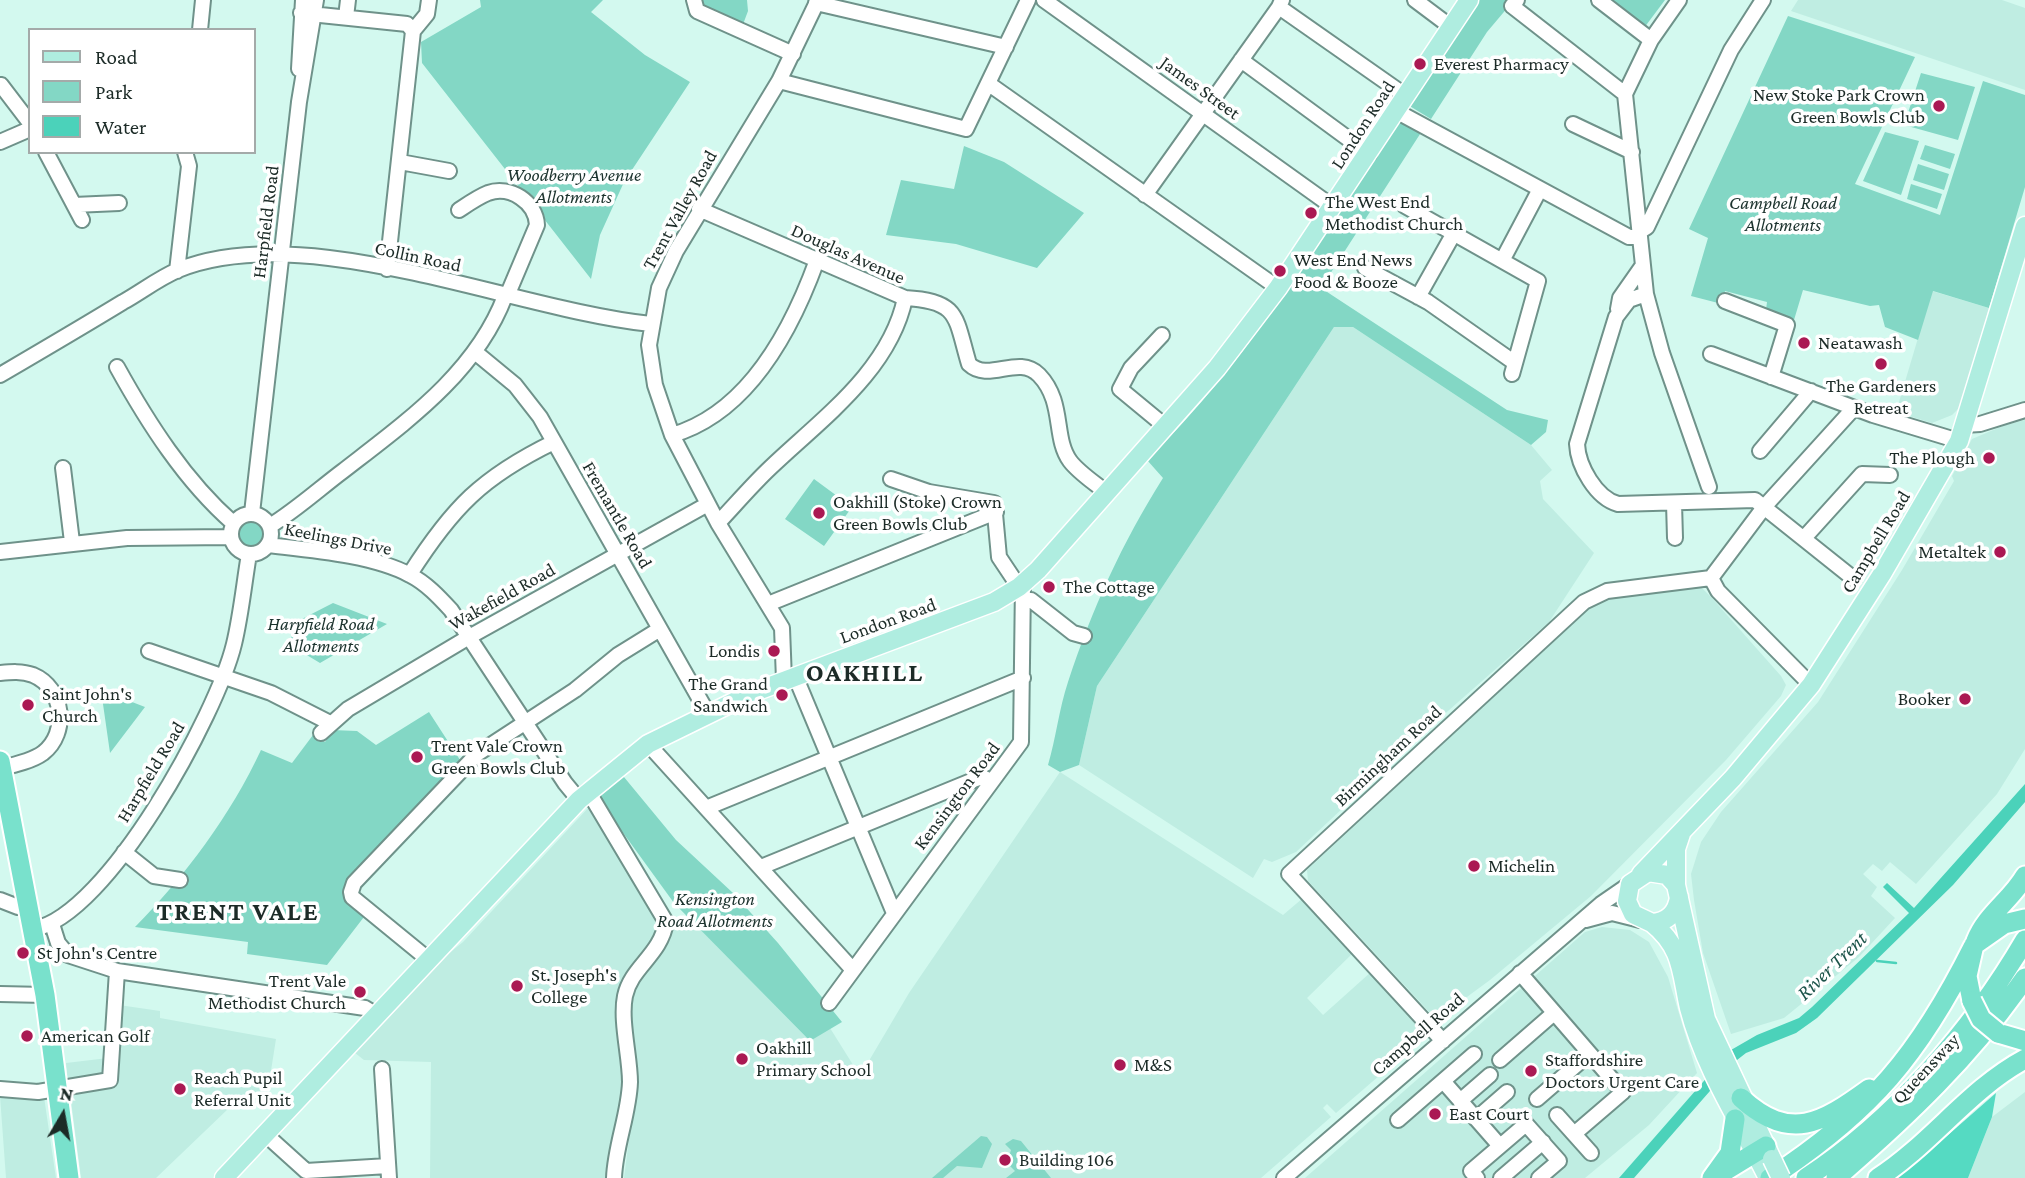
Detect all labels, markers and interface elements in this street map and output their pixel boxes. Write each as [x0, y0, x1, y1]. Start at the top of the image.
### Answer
legend [28, 28, 256, 154]
text: Road [95, 45, 138, 69]
street label: James Street [1155, 51, 1245, 125]
place label: Everest Pharmacy [1434, 53, 1569, 75]
marker: Everest Pharmacy [1412, 56, 1428, 72]
street label: London Road [1326, 77, 1400, 173]
text: Park [95, 80, 132, 104]
place label: New Stoke Park Crown Green Bowls Club [1753, 84, 1925, 128]
marker: New Stoke Park Crown Green Bowls Club [1931, 98, 1947, 114]
text: Water [95, 115, 147, 139]
street label: Trent Valley Road [638, 146, 722, 274]
street label: Harpfield Road [248, 164, 284, 280]
park label: Woodberry Avenue Allotments [507, 164, 641, 208]
place label: The West End Methodist Church [1325, 191, 1463, 235]
park label: Campbell Road Allotments [1729, 192, 1837, 236]
marker: The West End Methodist Church [1303, 205, 1319, 221]
street label: Douglas Avenue [788, 219, 908, 289]
street label: Collin Road [373, 237, 463, 277]
place label: West End News Food & Booze [1294, 249, 1412, 293]
marker: West End News Food & Booze [1272, 263, 1288, 279]
place label: Neatawash [1818, 332, 1903, 354]
marker: Neatawash [1796, 335, 1812, 351]
marker: The Gardeners Retreat [1873, 356, 1889, 372]
place label: The Gardeners Retreat [1826, 375, 1936, 419]
place label: The Plough [1889, 447, 1975, 469]
marker: The Plough [1981, 450, 1997, 466]
street label: Fremantle Road [577, 457, 657, 573]
street label: Campbell Road [1837, 487, 1915, 597]
place label: Oakhill (Stoke) Crown Green Bowls Club [833, 491, 1002, 535]
marker: Oakhill (Stoke) Crown Green Bowls Club [811, 505, 827, 521]
street label: Keelings Drive [282, 517, 394, 561]
place label: Metaltek [1918, 541, 1986, 563]
marker: Metaltek [1992, 544, 2008, 560]
street label: Wakefield Road [445, 558, 559, 636]
place label: The Cottage [1063, 576, 1155, 598]
marker: The Cottage [1041, 579, 1057, 595]
street label: London Road [837, 593, 939, 649]
park label: Harpfield Road Allotments [268, 613, 374, 657]
place label: Londis [708, 640, 760, 662]
marker: Londis [766, 643, 782, 659]
district label: OAKHILL [807, 657, 923, 689]
place label: The Grand Sandwich [688, 673, 768, 717]
place label: Saint John's Church [42, 683, 132, 727]
marker: The Grand Sandwich [774, 687, 790, 703]
place label: Booker [1898, 688, 1951, 710]
marker: Booker [1957, 691, 1973, 707]
marker: Saint John's Church [20, 697, 36, 713]
street label: Birmingham Road [1330, 701, 1446, 811]
street label: Harpfield Road [112, 717, 190, 827]
place label: Trent Vale Crown Green Bowls Club [431, 735, 566, 779]
street label: Kensington Road [909, 738, 1005, 854]
marker: Trent Vale Crown Green Bowls Club [409, 749, 425, 765]
place label: Michelin [1488, 855, 1555, 877]
marker: Michelin [1466, 858, 1482, 874]
park label: Kensington Road Allotments [657, 888, 773, 932]
district label: TRENT VALE [158, 896, 318, 928]
water label: River Trent [1792, 926, 1872, 1006]
place label: St John's Centre [37, 942, 157, 964]
marker: St John's Centre [15, 945, 31, 961]
place label: St. Joseph's College [531, 964, 617, 1008]
place label: Trent Vale Methodist Church [208, 970, 346, 1014]
marker: St. Joseph's College [509, 978, 525, 994]
marker: Trent Vale Methodist Church [352, 984, 368, 1000]
street label: Campbell Road [1367, 988, 1469, 1080]
place label: American Golf [41, 1025, 150, 1047]
marker: American Golf [19, 1028, 35, 1044]
street label: Queensway [1888, 1029, 1964, 1109]
place label: Oakhill Primary School [756, 1037, 871, 1081]
place label: Staffordshire Doctors Urgent Care [1545, 1049, 1699, 1093]
marker: Oakhill Primary School [734, 1051, 750, 1067]
place label: M&S [1134, 1054, 1172, 1076]
marker: M&S [1112, 1057, 1128, 1073]
marker: Staffordshire Doctors Urgent Care [1523, 1063, 1539, 1079]
place label: Reach Pupil Referral Unit [194, 1067, 291, 1111]
north arrow [28, 1080, 98, 1150]
marker: Reach Pupil Referral Unit [172, 1081, 188, 1097]
text: N [59, 1082, 75, 1105]
place label: East Court [1449, 1103, 1529, 1125]
marker: East Court [1427, 1106, 1443, 1122]
place label: Building 106 [1019, 1149, 1114, 1171]
marker: Building 106 [997, 1152, 1013, 1168]

